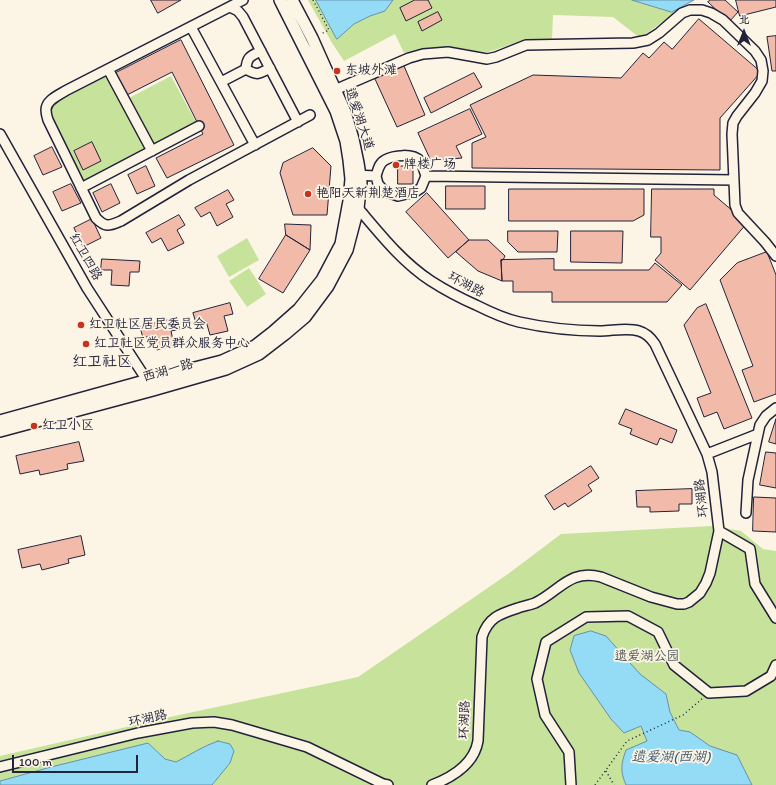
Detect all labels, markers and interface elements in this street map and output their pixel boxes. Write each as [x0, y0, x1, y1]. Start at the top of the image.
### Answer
north arrow [724, 12, 764, 52]
text: 北 [739, 13, 750, 26]
place label: 东坡外滩 [345, 63, 397, 79]
marker: 东坡外滩 [332, 66, 342, 76]
street label: 遗爱湖大道 [342, 86, 376, 152]
place label: 牌楼广场 [404, 157, 456, 173]
marker: 牌楼广场 [391, 160, 401, 170]
place label: 艳阳天新荆楚酒店 [316, 186, 420, 202]
marker: 艳阳天新荆楚酒店 [303, 189, 313, 199]
street label: 红卫四路 [65, 231, 105, 283]
street label: 环湖路 [445, 269, 487, 301]
place label: 红卫社区居民委员会 [89, 317, 206, 333]
marker: 红卫社区居民委员会 [76, 320, 86, 330]
place label: 红卫社区党员群众服务中心 [94, 336, 250, 352]
marker: 红卫社区党员群众服务中心 [81, 339, 91, 349]
district label: 红卫社区 [72, 353, 132, 371]
street label: 西湖一路 [141, 356, 195, 386]
place label: 红卫小区 [42, 418, 94, 434]
marker: 红卫小区 [29, 421, 39, 431]
street label: 环湖路 [692, 478, 712, 518]
park label: 遗爱湖公园 [615, 649, 679, 665]
street label: 环湖路 [457, 700, 473, 740]
street label: 环湖路 [127, 707, 169, 731]
scale bar [14, 747, 140, 773]
water label: 遗爱湖(西湖) [631, 749, 711, 765]
text: 100 m [19, 755, 52, 769]

